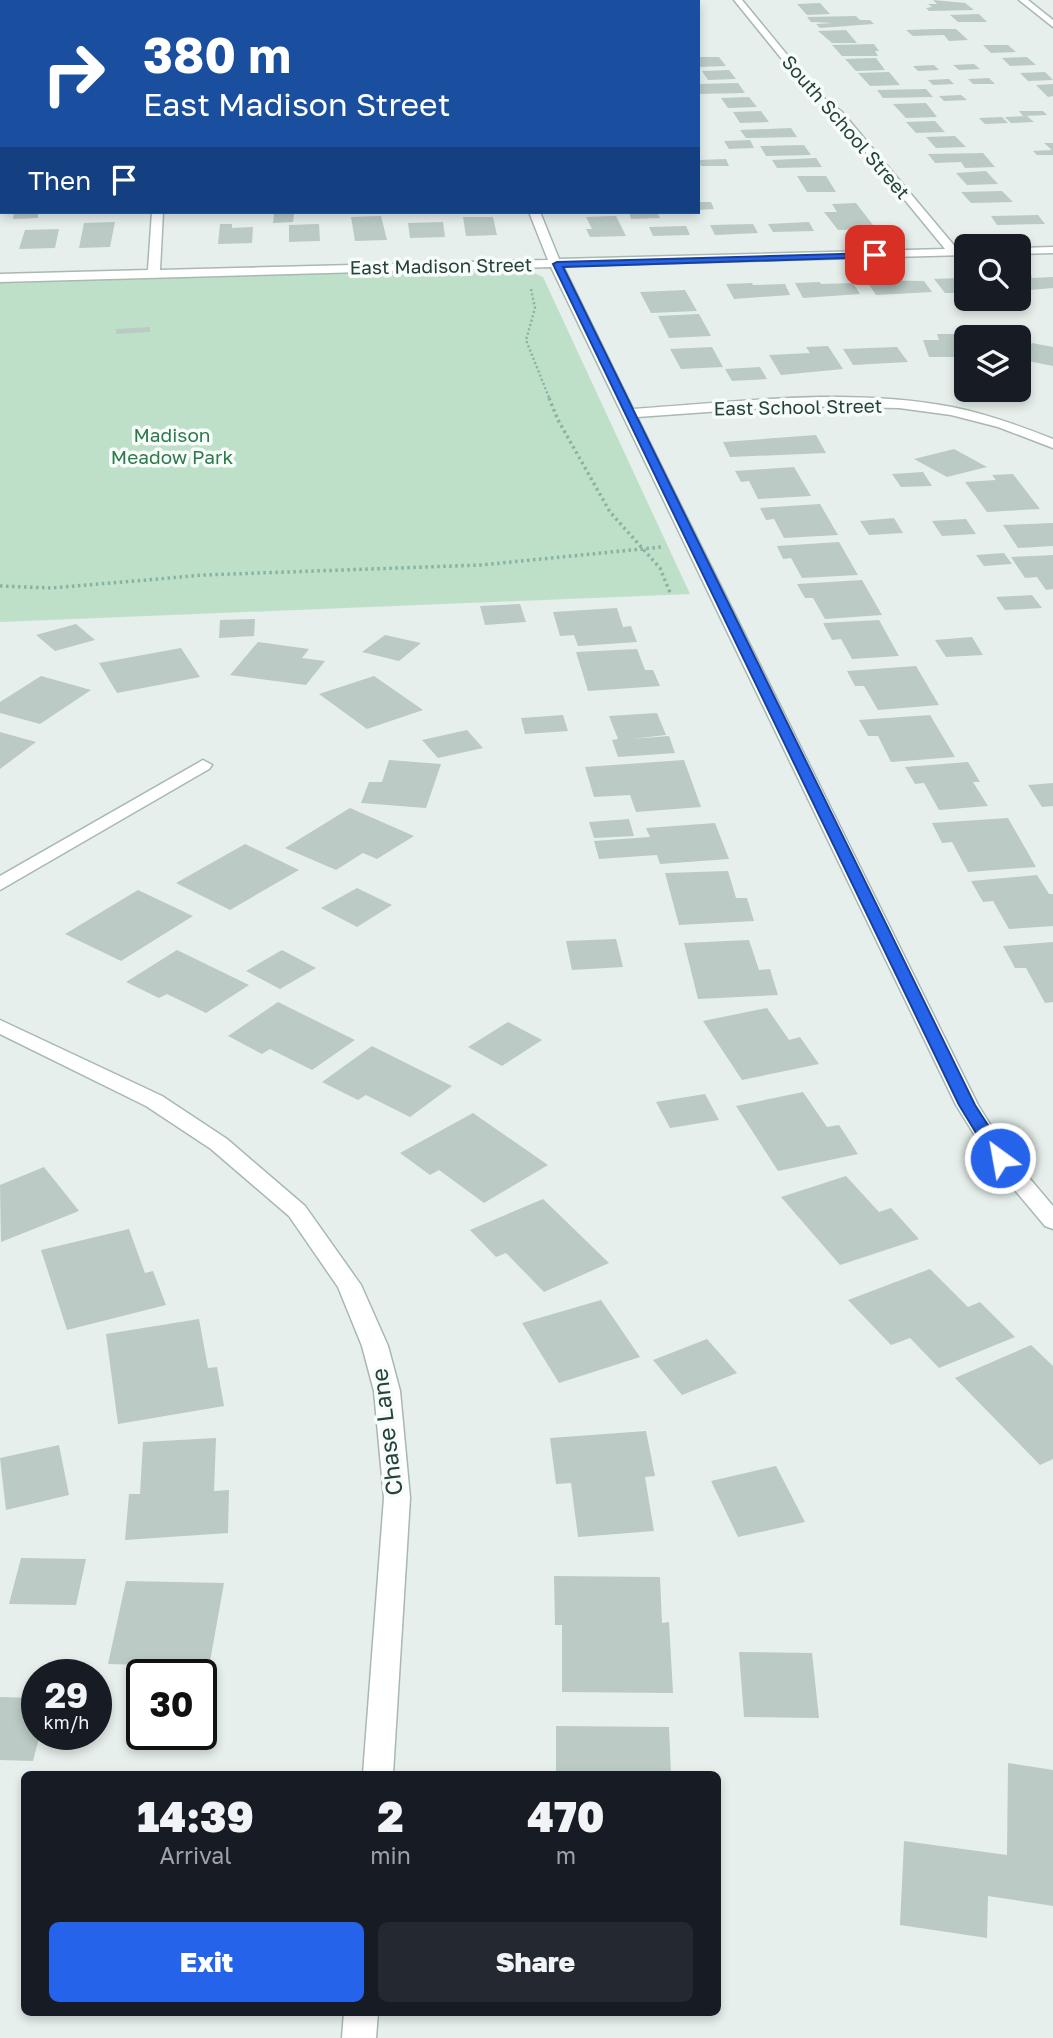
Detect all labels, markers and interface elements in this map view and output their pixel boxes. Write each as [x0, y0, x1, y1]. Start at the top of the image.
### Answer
text: 380 m [143, 25, 291, 84]
icon: right [28, 28, 119, 119]
street label: South School Street [778, 50, 915, 203]
text: East Madison Street [143, 85, 450, 123]
icon: arrive [105, 161, 143, 199]
text: Then [28, 165, 91, 196]
pin [845, 225, 905, 285]
map controls [954, 234, 1031, 402]
button: search [954, 234, 1031, 311]
icon: arrive [856, 236, 894, 274]
street label: East Madison Street [350, 252, 532, 279]
button: layers [954, 325, 1031, 402]
street label: East School Street [713, 394, 882, 419]
park label: Madison Meadow Park [111, 423, 233, 468]
position arrow [963, 1121, 1037, 1195]
street label: Chase Lane [364, 1367, 408, 1497]
speed limit sign: 30 [126, 1659, 217, 1750]
text: 29 [45, 1674, 88, 1716]
text: km/h [44, 1711, 89, 1733]
text: 14:39 [137, 1791, 254, 1841]
text: 2 [378, 1791, 404, 1841]
text: 470 [527, 1791, 605, 1841]
text: Arrival [160, 1841, 232, 1869]
text: min [370, 1841, 411, 1869]
text: m [556, 1841, 576, 1869]
button: Exit [49, 1922, 364, 2002]
button: Share [378, 1922, 693, 2002]

